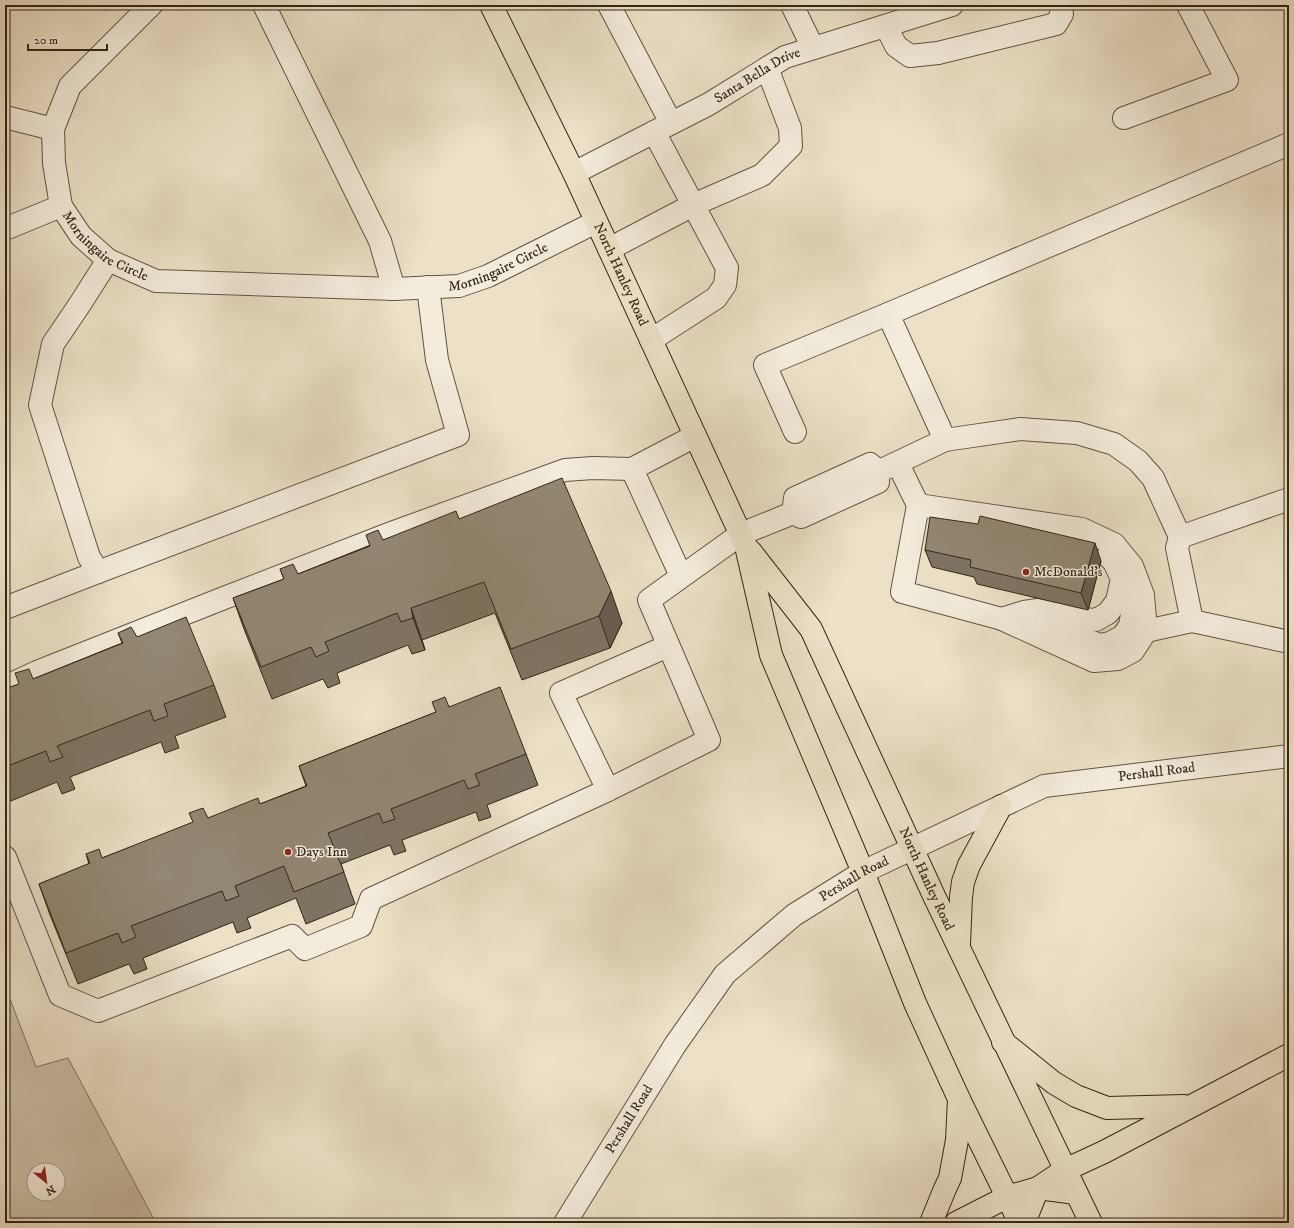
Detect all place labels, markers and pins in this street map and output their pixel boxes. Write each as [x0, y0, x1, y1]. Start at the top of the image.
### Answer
place label: McDonald's [1034, 563, 1103, 581]
marker: McDonald's [1021, 567, 1031, 577]
place label: Days Inn [296, 843, 348, 861]
marker: Days Inn [283, 847, 293, 857]

